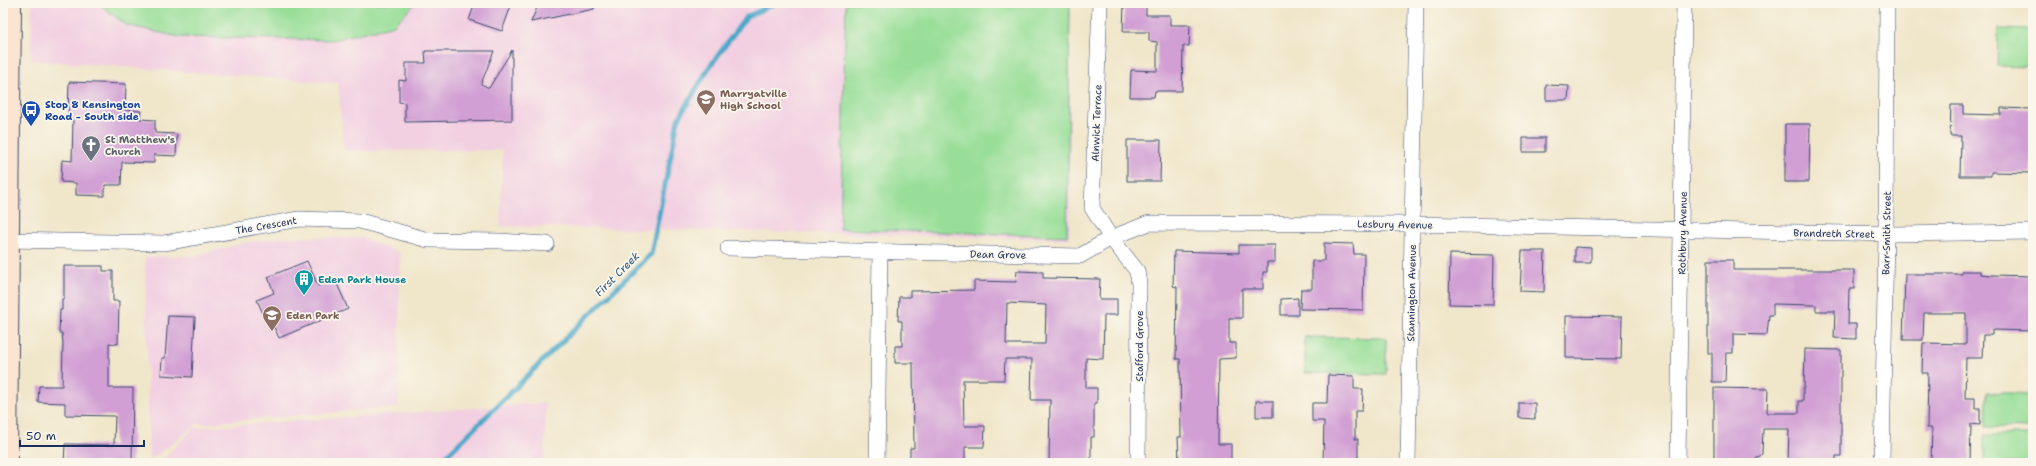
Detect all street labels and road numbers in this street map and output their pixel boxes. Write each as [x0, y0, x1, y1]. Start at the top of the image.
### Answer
street label: Alnwick Terrace [1089, 84, 1104, 162]
street label: Rothbury Avenue [1675, 191, 1690, 275]
street label: Barr-Smith Street [1879, 191, 1894, 275]
street label: The Crescent [234, 214, 298, 237]
street label: Lesbury Avenue [1357, 217, 1433, 232]
street label: Brandreth Street [1793, 226, 1875, 241]
street label: Stannington Avenue [1404, 244, 1419, 342]
street label: Dean Grove [970, 248, 1027, 261]
street label: Stafford Grove [1133, 310, 1146, 382]

